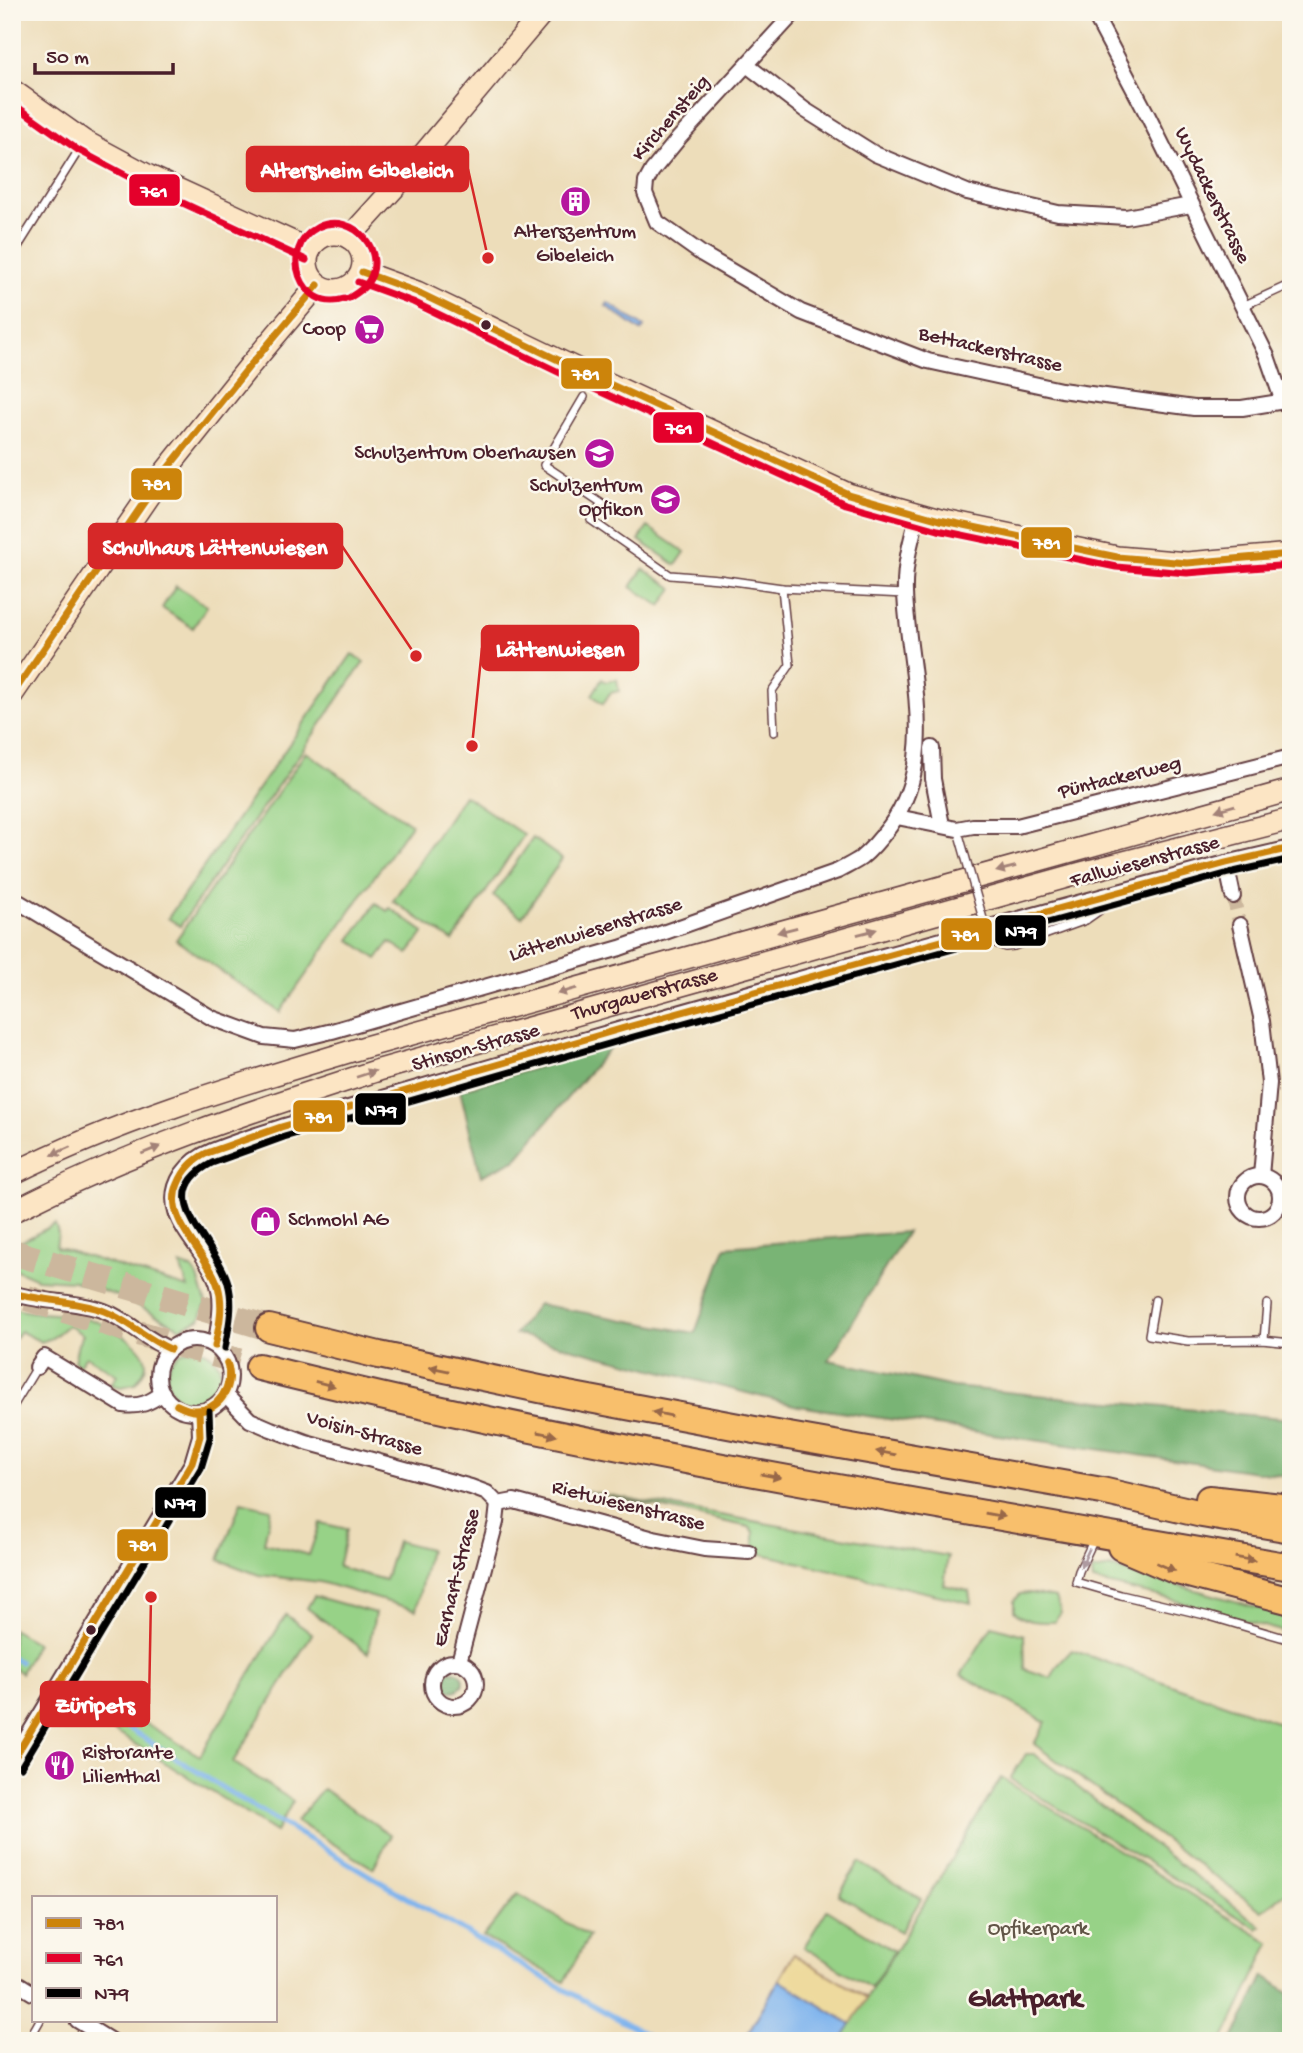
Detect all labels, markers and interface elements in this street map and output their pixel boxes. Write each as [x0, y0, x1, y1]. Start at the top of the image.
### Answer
scale bar [35, 32, 173, 76]
text: 50 m [46, 47, 89, 72]
street label: Kirchensteig [628, 71, 716, 167]
street label: Wydackerstrasse [1167, 124, 1255, 269]
callout: Altersheim Gibeleich [247, 147, 468, 191]
text: Altersheim Gibeleich [259, 159, 454, 186]
line badge: 761 [128, 173, 181, 207]
text: 761 [139, 182, 168, 205]
building icon: Alterszentrum Gibeleich [558, 184, 592, 218]
place label: Alterszentrum Gibeleich [514, 221, 636, 270]
supermarket icon: Coop [352, 313, 386, 347]
place label: Coop [302, 318, 347, 343]
unlabelled marker [479, 318, 493, 332]
street label: Bettackerstrasse [915, 322, 1065, 380]
line badge: 781 [560, 357, 613, 390]
text: 781 [571, 365, 600, 388]
line badge: 761 [652, 411, 705, 444]
text: 761 [664, 419, 693, 442]
school or university icon: Schulzentrum Oberhausen [582, 437, 616, 471]
place label: Schulzentrum Oberhausen [354, 442, 576, 467]
line badge: 781 [130, 467, 183, 501]
text: 781 [142, 475, 171, 498]
place label: Schulzentrum Opfikon [530, 475, 643, 524]
school or university icon: Schulzentrum Opfikon [649, 482, 683, 516]
callout: Schulhaus Lättenwiesen [89, 524, 342, 568]
line badge: 781 [1020, 526, 1073, 559]
text: 781 [1032, 534, 1061, 557]
text: Schulhaus Lättenwiesen [102, 536, 329, 563]
callout: Lättenwiesen [482, 626, 638, 670]
text: Lättenwiesen [496, 638, 625, 665]
street label: Püntackerweg [1055, 752, 1184, 807]
one-way arrow [1214, 803, 1236, 814]
street label: Fallwiesenstrasse [1067, 831, 1224, 895]
one-way arrow [995, 864, 1017, 875]
street label: Lättenwiesenstrasse [507, 893, 686, 969]
line badge: N79 [994, 914, 1047, 947]
line badge: 781 [940, 917, 993, 951]
text: N79 [1005, 922, 1037, 945]
one-way arrow [775, 925, 797, 936]
one-way arrow [857, 926, 879, 937]
text: 781 [951, 926, 980, 949]
street label: Thurgauerstrasse [568, 963, 721, 1028]
one-way arrow [556, 986, 578, 997]
street label: Stinson-Strasse [409, 1019, 544, 1079]
one-way arrow [355, 1068, 376, 1079]
line badge: N79 [354, 1092, 407, 1126]
line badge: 781 [292, 1099, 346, 1133]
text: N79 [365, 1101, 397, 1124]
text: 781 [304, 1108, 333, 1131]
one-way arrow [141, 1144, 162, 1155]
one-way arrow [51, 1145, 71, 1157]
shop icon: Schmohl AG [248, 1204, 282, 1238]
place label: Schmohl AG [288, 1209, 389, 1234]
one-way arrow [428, 1363, 450, 1374]
one-way arrow [315, 1379, 337, 1390]
street label: Voisin-Strasse [302, 1406, 426, 1464]
one-way arrow [651, 1408, 673, 1419]
one-way arrow [536, 1428, 558, 1439]
one-way arrow [875, 1447, 897, 1458]
one-way arrow [760, 1471, 782, 1482]
street label: Rietwiesenstrasse [549, 1476, 708, 1538]
line badge: N79 [154, 1486, 207, 1519]
text: N79 [164, 1494, 196, 1517]
street label: Earhart-Strasse [429, 1505, 488, 1650]
one-way arrow [984, 1510, 1006, 1521]
line badge: 781 [116, 1528, 169, 1562]
text: 781 [128, 1536, 157, 1559]
one-way arrow [1079, 1548, 1090, 1569]
one-way arrow [1234, 1554, 1256, 1565]
one-way arrow [1156, 1562, 1177, 1573]
unlabelled marker [84, 1623, 98, 1637]
callout: Züripets [41, 1682, 149, 1726]
text: Züripets [55, 1694, 136, 1721]
place label: Ristorante Lilienthal [82, 1742, 174, 1791]
restaurant icon: Ristorante Lilienthal [42, 1749, 76, 1783]
legend [32, 1896, 276, 2022]
text: 781 [93, 1914, 125, 1939]
park label: Opfikerpark [988, 1918, 1091, 1943]
text: 761 [93, 1950, 124, 1975]
text: N79 [94, 1984, 130, 2009]
district label: Glattpark [968, 1984, 1085, 2017]

